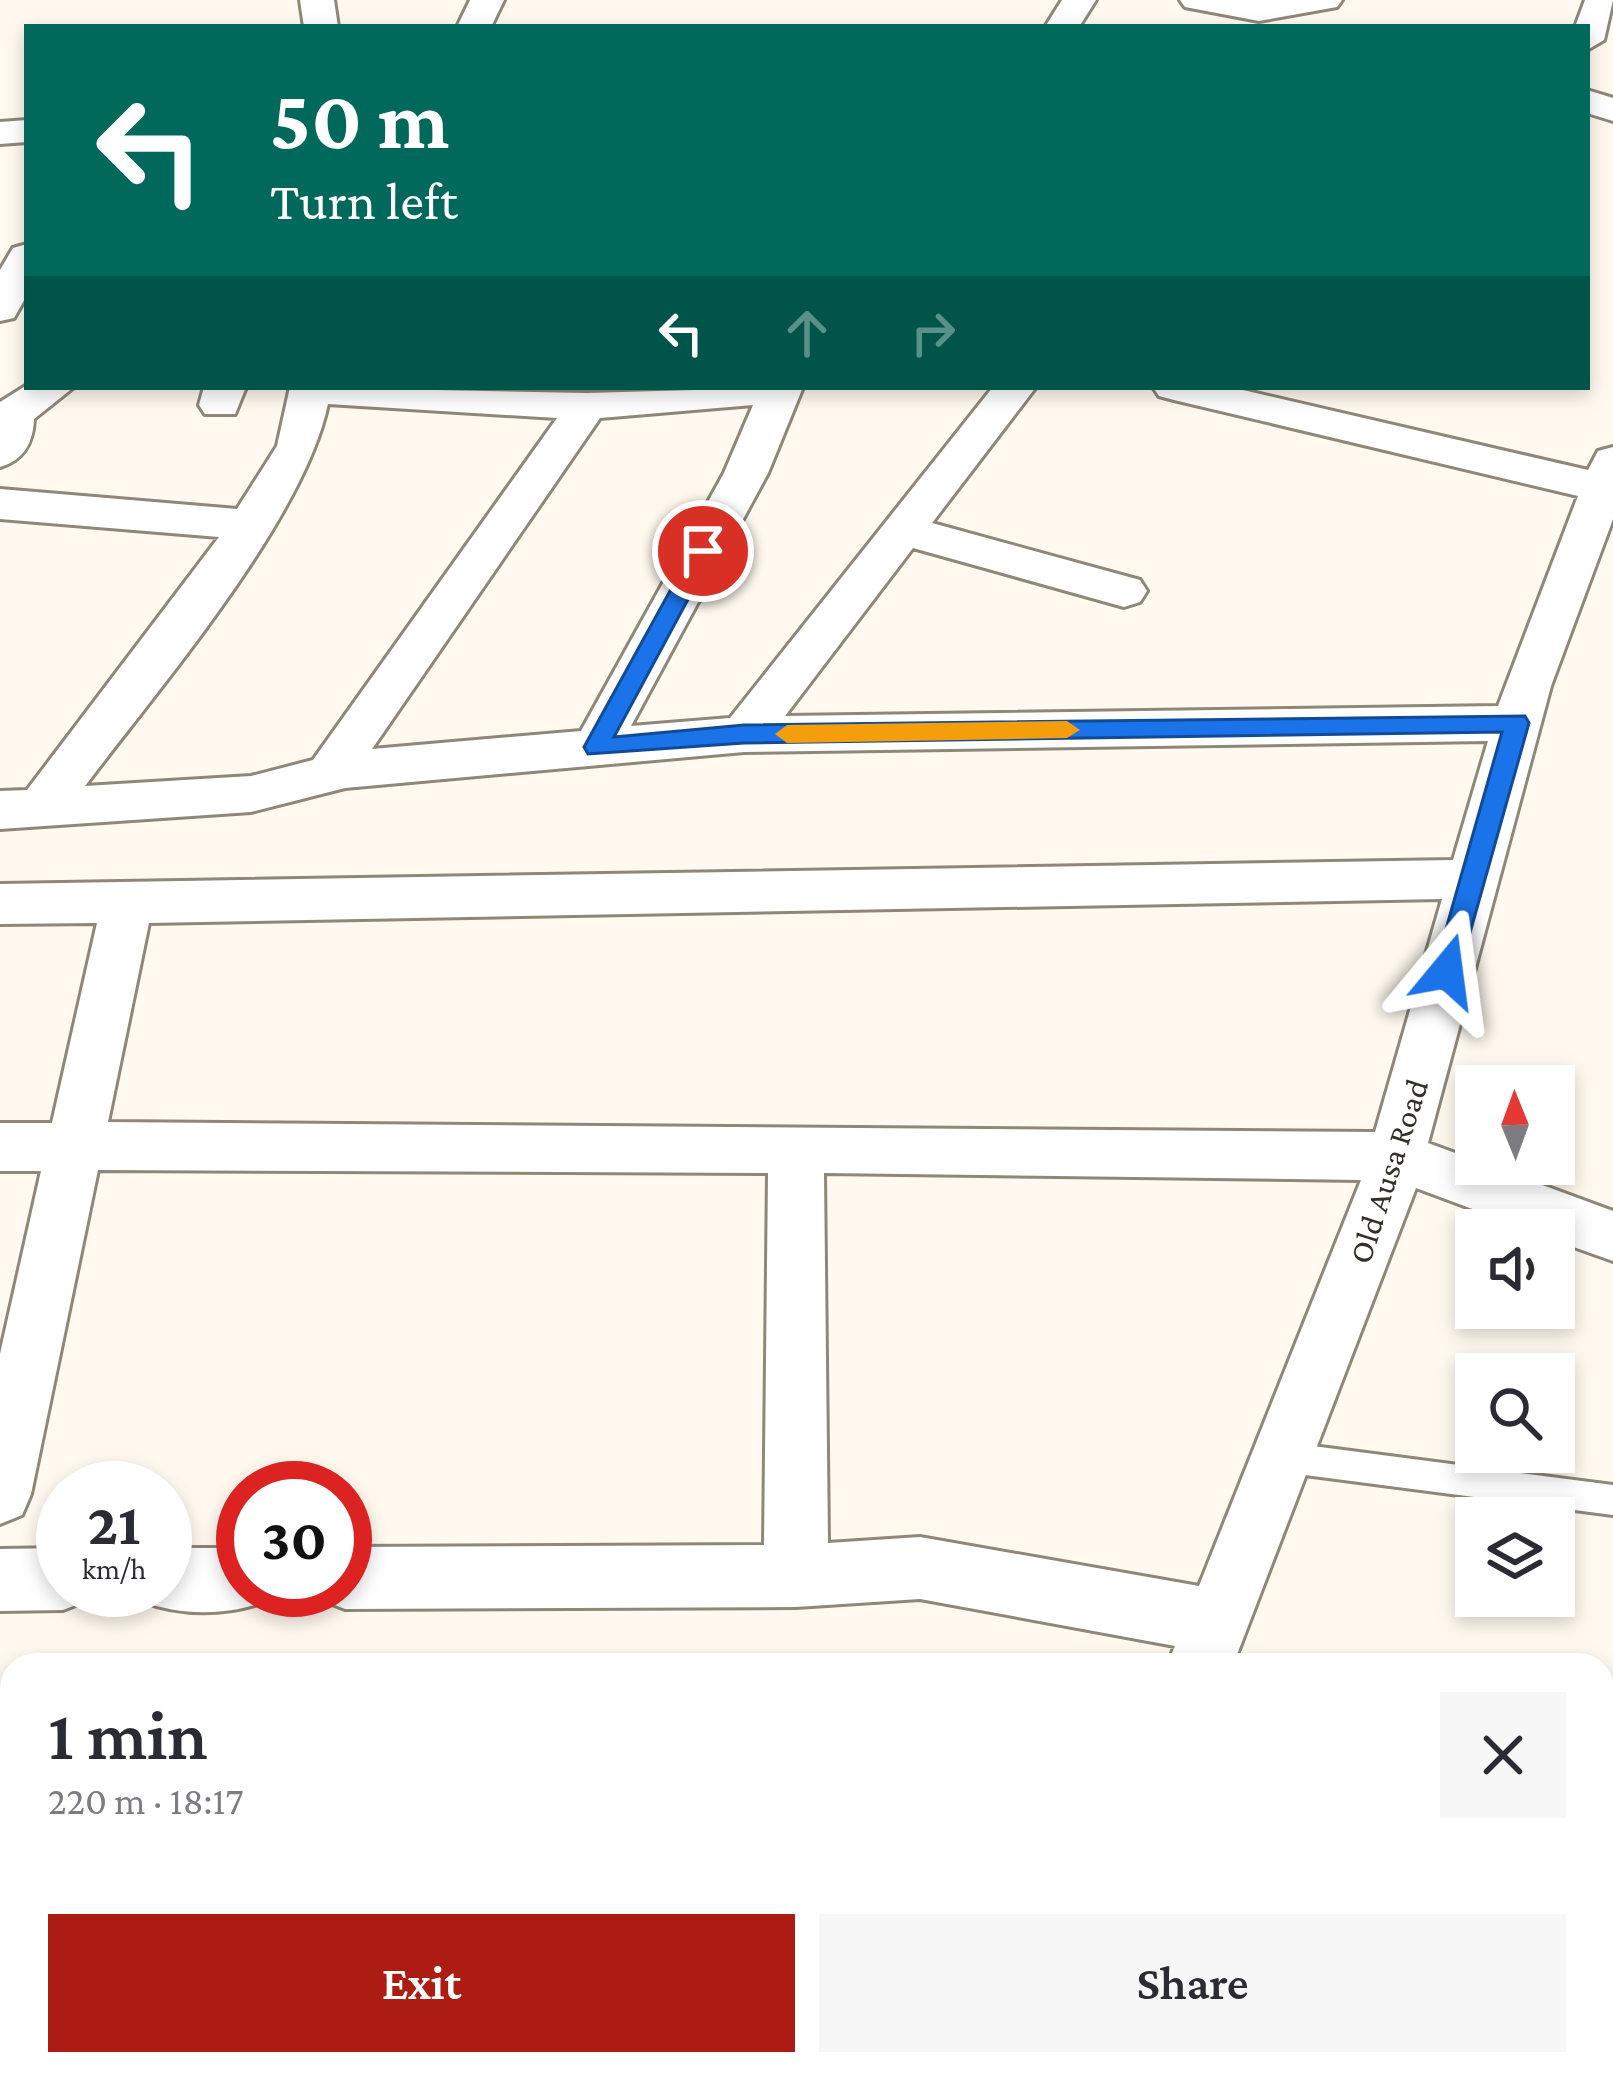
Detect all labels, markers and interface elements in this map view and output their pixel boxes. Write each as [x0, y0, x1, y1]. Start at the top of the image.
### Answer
icon: left [72, 72, 228, 228]
text: 50 m [270, 73, 449, 166]
text: Turn left [270, 171, 458, 231]
icon: left [648, 300, 714, 366]
icon: ahead [774, 300, 840, 366]
icon: right [900, 300, 966, 366]
pin [652, 500, 754, 602]
icon: arrive [670, 518, 736, 584]
position arrow [1384, 908, 1510, 1034]
north arrow [1455, 1065, 1575, 1185]
map controls [1455, 1065, 1575, 1617]
street label: Old Ausa Road [1341, 1074, 1435, 1268]
button: sound [1455, 1209, 1575, 1329]
button: search [1455, 1353, 1575, 1473]
speed limit sign: 30 [216, 1461, 372, 1617]
text: 21 [87, 1490, 141, 1557]
button: layers [1455, 1497, 1575, 1617]
text: km/h [82, 1552, 146, 1585]
button: close [1440, 1692, 1566, 1818]
text: 1 min [48, 1694, 208, 1774]
text: 220 m · 18:17 [48, 1779, 243, 1822]
button: Exit [48, 1914, 795, 2052]
button: Share [819, 1914, 1566, 2052]

